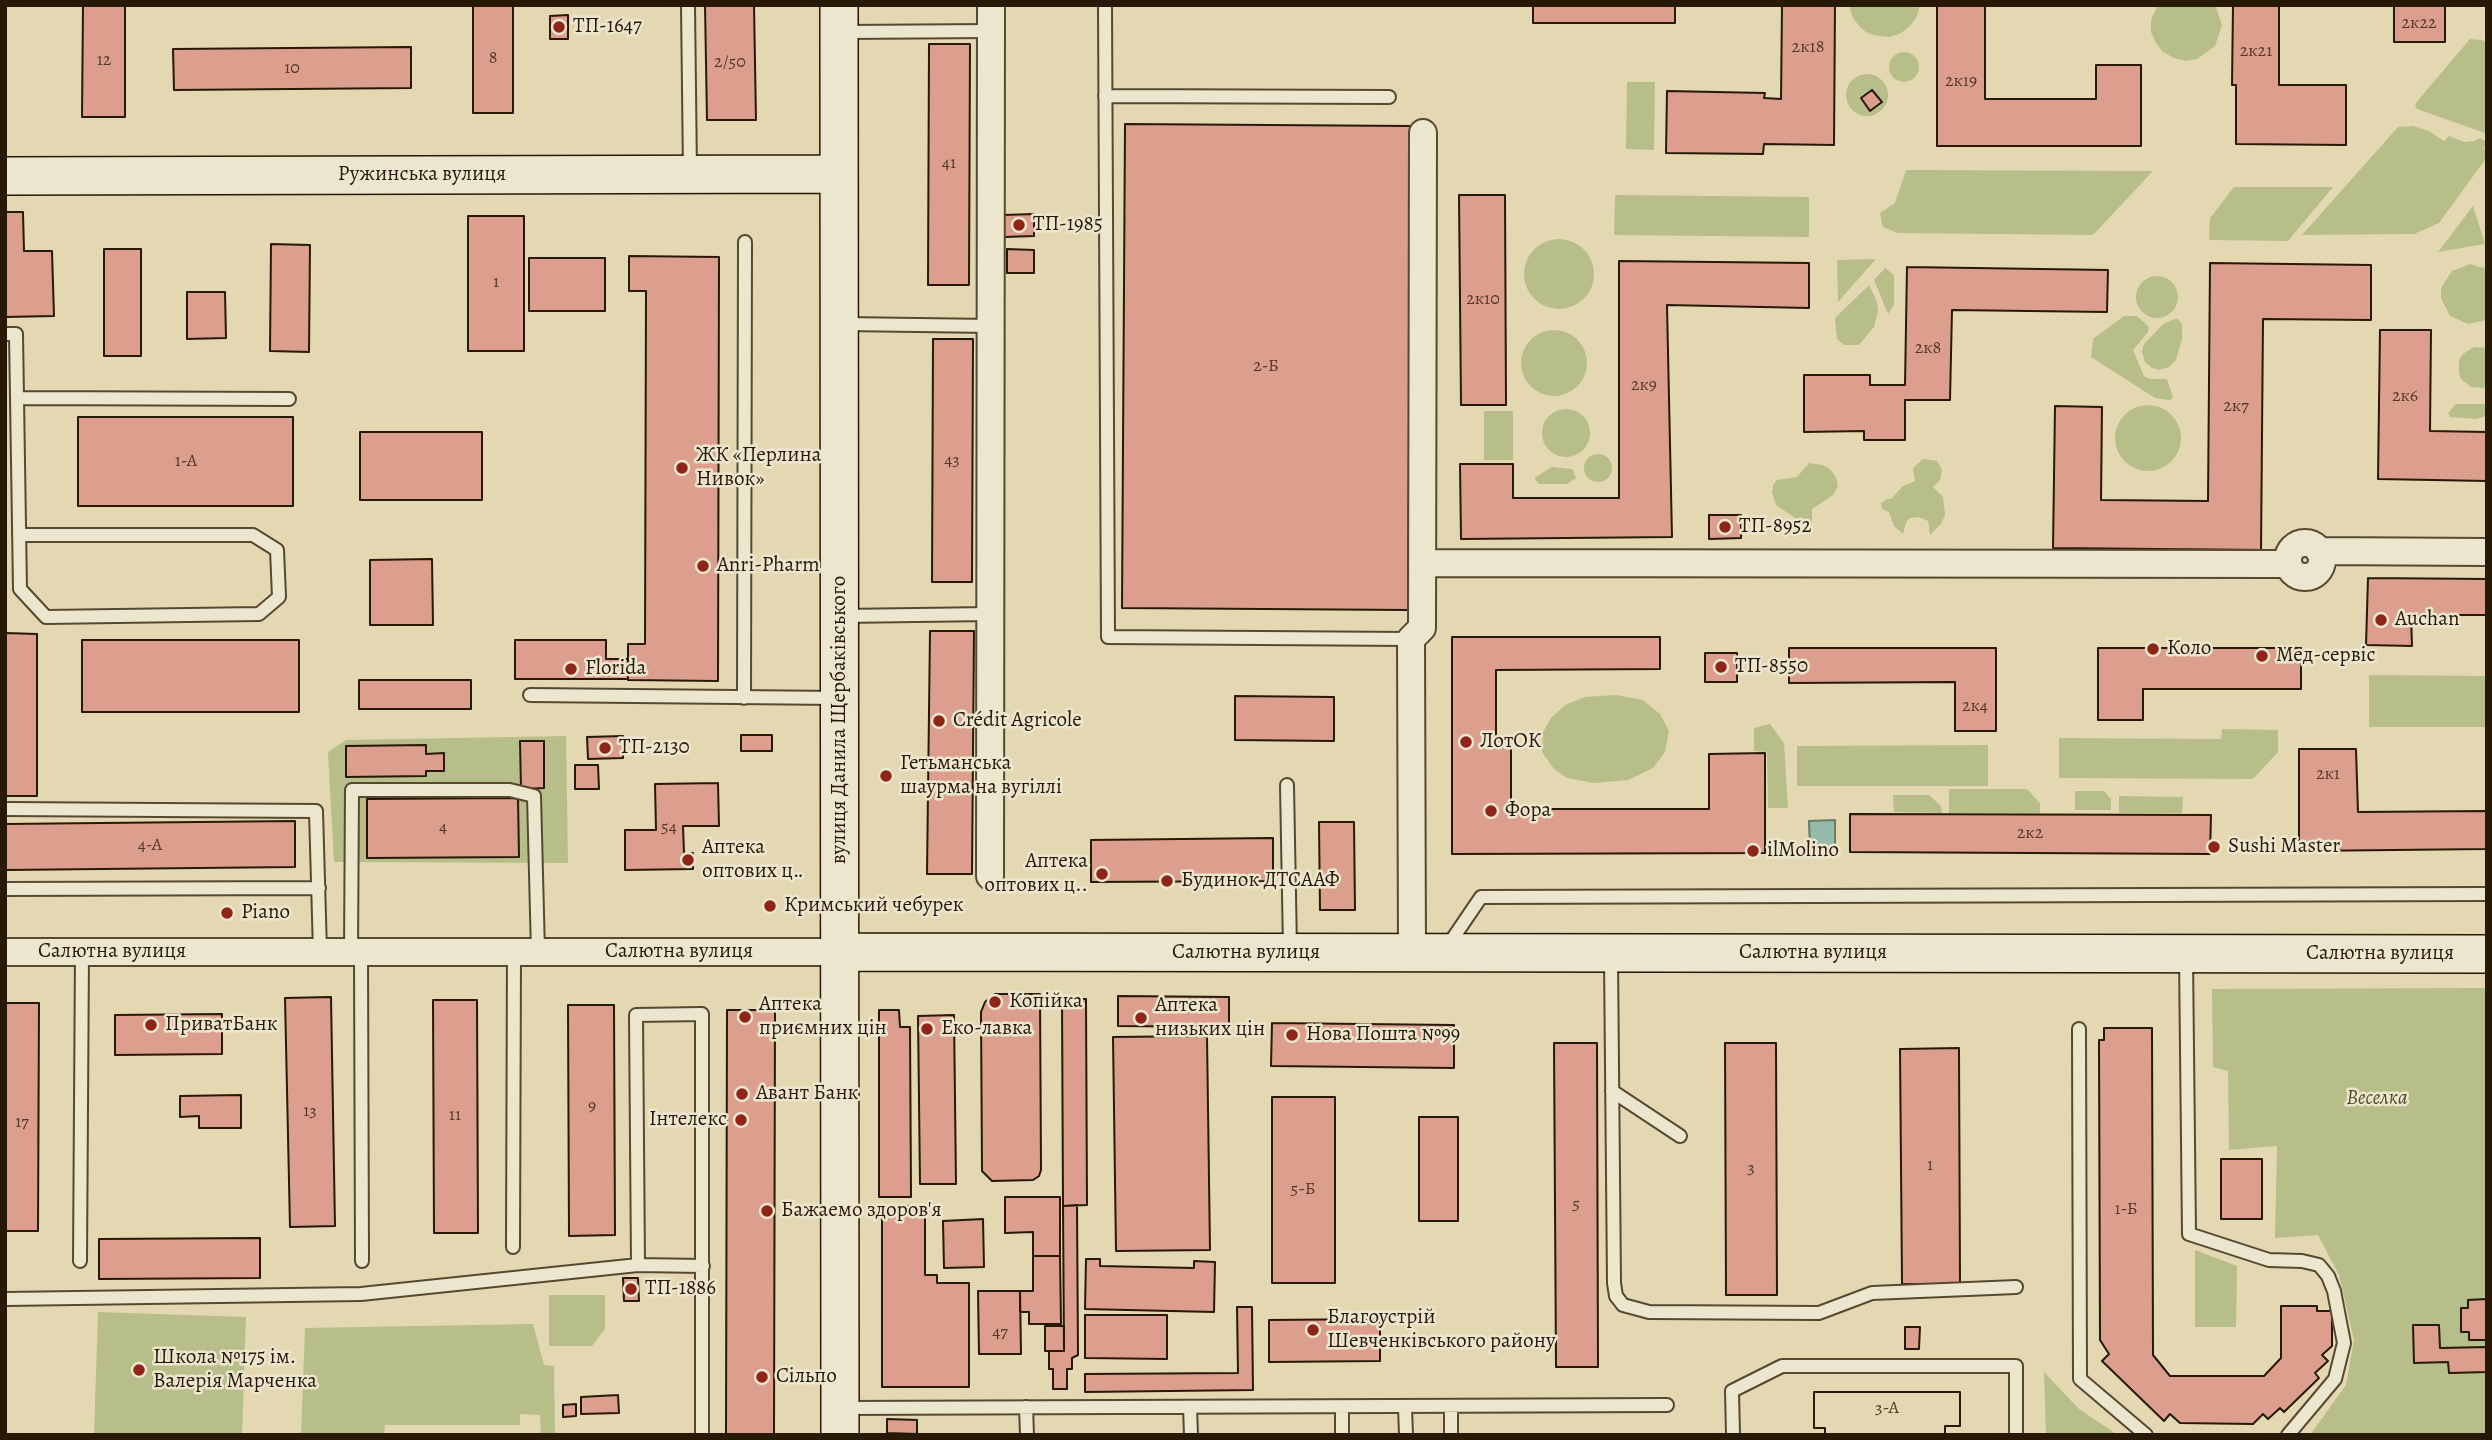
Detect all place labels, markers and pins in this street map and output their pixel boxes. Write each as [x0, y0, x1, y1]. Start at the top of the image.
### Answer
place label: ТП-1647 [573, 14, 642, 40]
marker: ТП-1647 [551, 19, 567, 35]
place label: ТП-1985 [1033, 212, 1103, 238]
marker: ТП-1985 [1011, 217, 1027, 233]
place label: ЖК «Перлина Нивок» [696, 443, 821, 493]
marker: ЖК «Перлина Нивок» [674, 460, 690, 476]
place label: ТП-8952 [1739, 514, 1811, 540]
marker: ТП-8952 [1717, 519, 1733, 535]
place label: Anri-Pharm [717, 553, 820, 579]
marker: Anri-Pharm [695, 558, 711, 574]
place label: Auchan [2395, 607, 2460, 633]
marker: Auchan [2373, 612, 2389, 628]
place label: Коло [2167, 636, 2211, 662]
marker: Коло [2145, 641, 2161, 657]
place label: Мед-сервіс [2276, 643, 2376, 669]
marker: Мед-сервіс [2254, 648, 2270, 664]
place label: ТП-8550 [1735, 654, 1808, 680]
place label: Florida [585, 656, 646, 682]
marker: ТП-8550 [1713, 659, 1729, 675]
marker: Florida [563, 661, 579, 677]
place label: Crédit Agricole [953, 708, 1082, 734]
marker: Crédit Agricole [931, 713, 947, 729]
place label: ЛотОК [1480, 729, 1541, 755]
marker: ЛотОК [1458, 734, 1474, 750]
place label: ТП-2130 [619, 735, 690, 761]
marker: ТП-2130 [597, 740, 613, 756]
place label: Гетьманська шаурма на вугіллі [900, 751, 1062, 801]
marker: Гетьманська шаурма на вугіллі [878, 768, 894, 784]
place label: Фора [1505, 798, 1551, 824]
marker: Фора [1483, 803, 1499, 819]
place label: Sushi Master [2228, 834, 2340, 860]
place label: Аптека оптових ц‥ [702, 835, 802, 885]
place label: ilMolino [1767, 838, 1839, 864]
marker: Sushi Master [2206, 839, 2222, 855]
marker: ilMolino [1745, 843, 1761, 859]
place label: Аптека оптових ц.. [984, 849, 1088, 899]
marker: Аптека оптових ц‥ [680, 852, 696, 868]
marker: Аптека оптових ц.. [1094, 866, 1110, 882]
place label: Будинок ДТСААФ [1181, 868, 1340, 894]
marker: Будинок ДТСААФ [1159, 873, 1175, 889]
place label: Кримський чебурек [784, 893, 964, 919]
marker: Кримський чебурек [762, 898, 778, 914]
place label: Piano [241, 900, 290, 926]
marker: Piano [219, 905, 235, 921]
place label: Копійка [1009, 989, 1083, 1015]
place label: Аптека приємних цін [759, 992, 887, 1042]
place label: Аптека низьких цін [1155, 993, 1265, 1043]
marker: Копійка [987, 994, 1003, 1010]
marker: Аптека приємних цін [737, 1009, 753, 1025]
marker: Аптека низьких цін [1133, 1010, 1149, 1026]
place label: ПриватБанк [165, 1012, 278, 1038]
place label: Еко-лавка [941, 1016, 1032, 1042]
marker: ПриватБанк [143, 1017, 159, 1033]
marker: Еко-лавка [919, 1021, 935, 1037]
place label: Нова Пошта №99 [1306, 1022, 1460, 1048]
marker: Нова Пошта №99 [1284, 1027, 1300, 1043]
place label: Авант Банк [756, 1081, 859, 1107]
marker: Авант Банк [734, 1086, 750, 1102]
place label: Інтелекс [649, 1107, 727, 1133]
marker: Інтелекс [733, 1112, 749, 1128]
place label: Бажаемо здоров'я [781, 1198, 942, 1224]
marker: Бажаемо здоров'я [759, 1203, 775, 1219]
place label: ТП-1886 [645, 1276, 716, 1302]
marker: ТП-1886 [623, 1281, 639, 1297]
place label: Благоустрій Шевченківського району [1327, 1305, 1555, 1355]
marker: Благоустрій Шевченківського району [1305, 1322, 1321, 1338]
place label: Школа №175 ім. Валерія Марченка [153, 1345, 317, 1395]
marker: Школа №175 ім. Валерія Марченка [131, 1362, 147, 1378]
place label: Сільпо [776, 1364, 837, 1390]
marker: Сільпо [754, 1369, 770, 1385]

